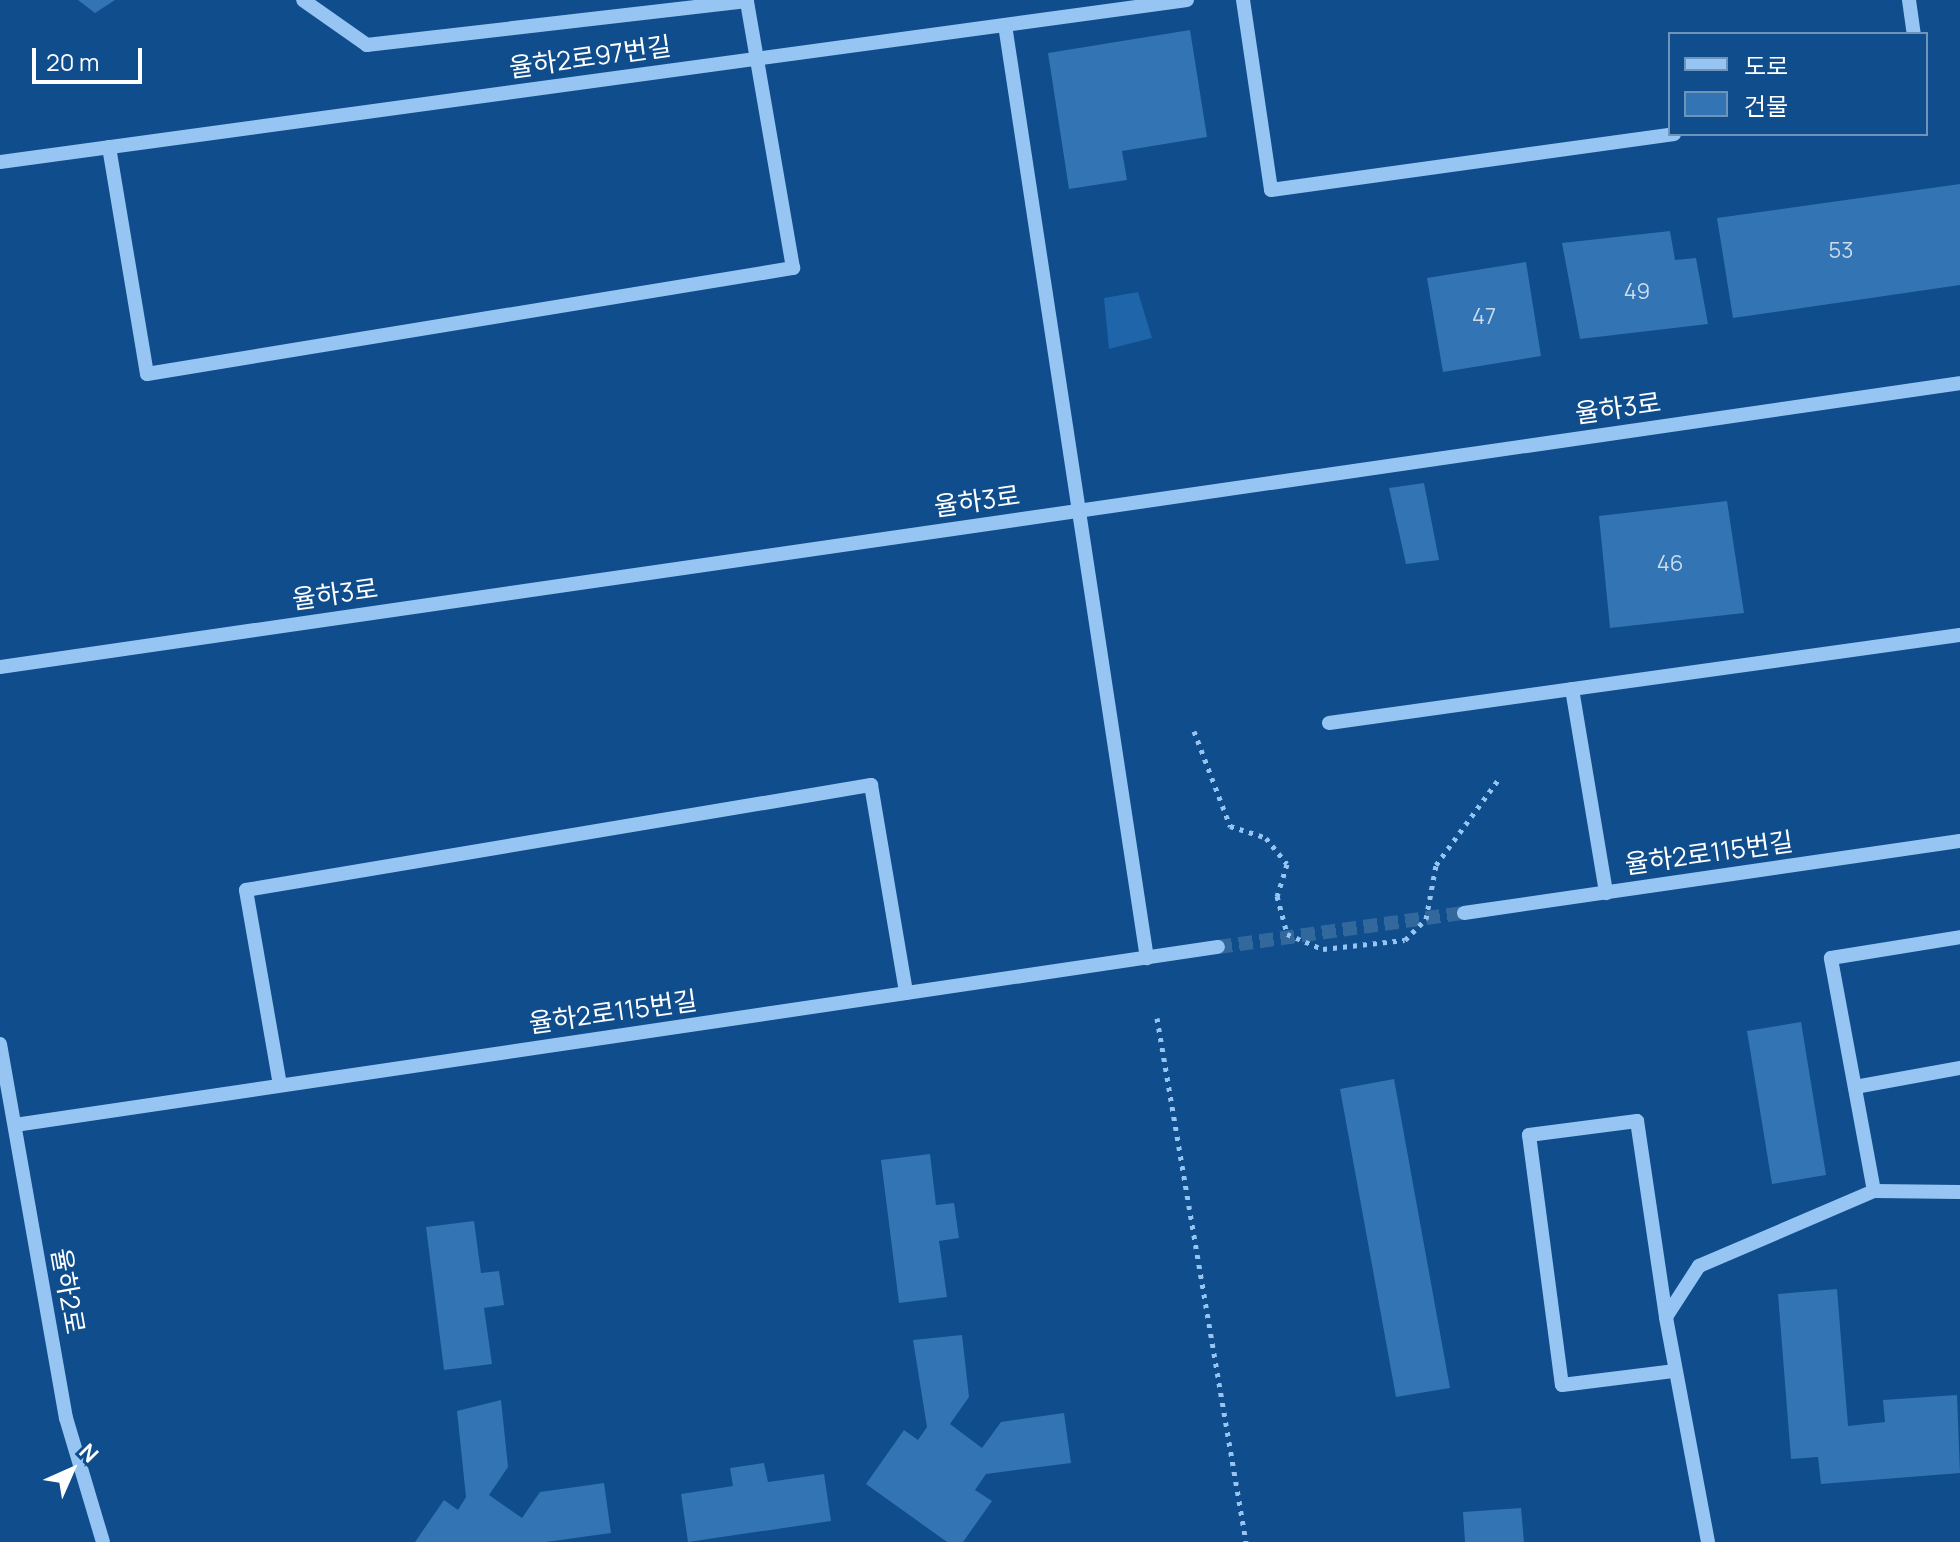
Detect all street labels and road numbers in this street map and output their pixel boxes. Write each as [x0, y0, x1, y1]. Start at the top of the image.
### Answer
street label: 율하2로97번길 [507, 30, 673, 84]
street label: 율하3로 [1573, 387, 1663, 429]
street label: 율하3로 [932, 480, 1022, 522]
street label: 율하3로 [290, 573, 380, 615]
street label: 율하2로115번길 [1623, 826, 1795, 880]
street label: 율하2로115번길 [527, 985, 699, 1039]
street label: 율하2로 [45, 1246, 91, 1336]

